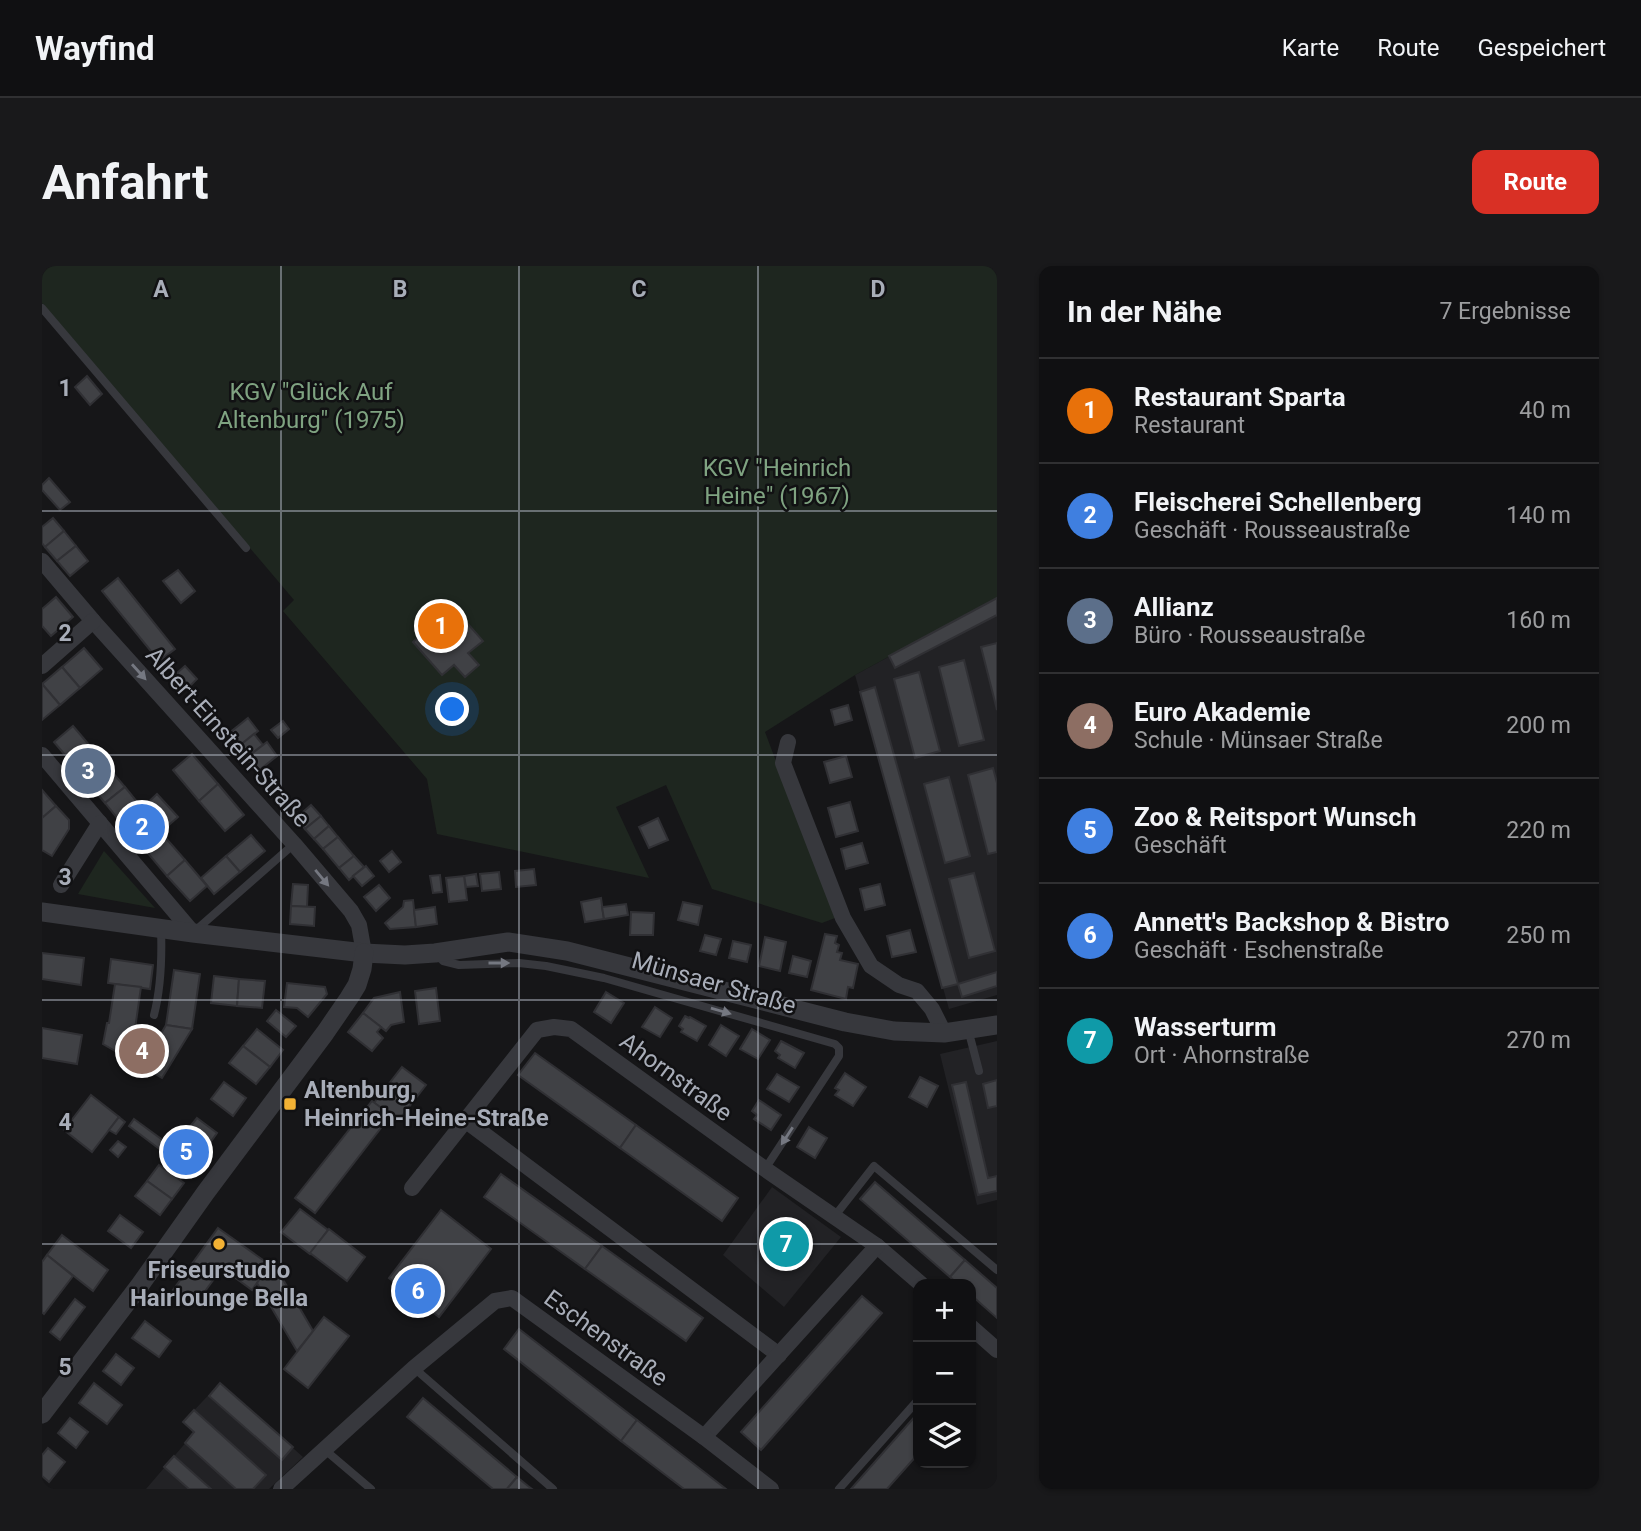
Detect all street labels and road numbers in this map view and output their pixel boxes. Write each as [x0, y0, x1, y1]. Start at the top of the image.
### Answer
street label: Albert-Einstein-Straße [140, 641, 316, 833]
street label: Münsaer Straße [629, 946, 799, 1020]
street label: Ahornstraße [614, 1027, 738, 1127]
street label: Eschenstraße [539, 1284, 673, 1392]

